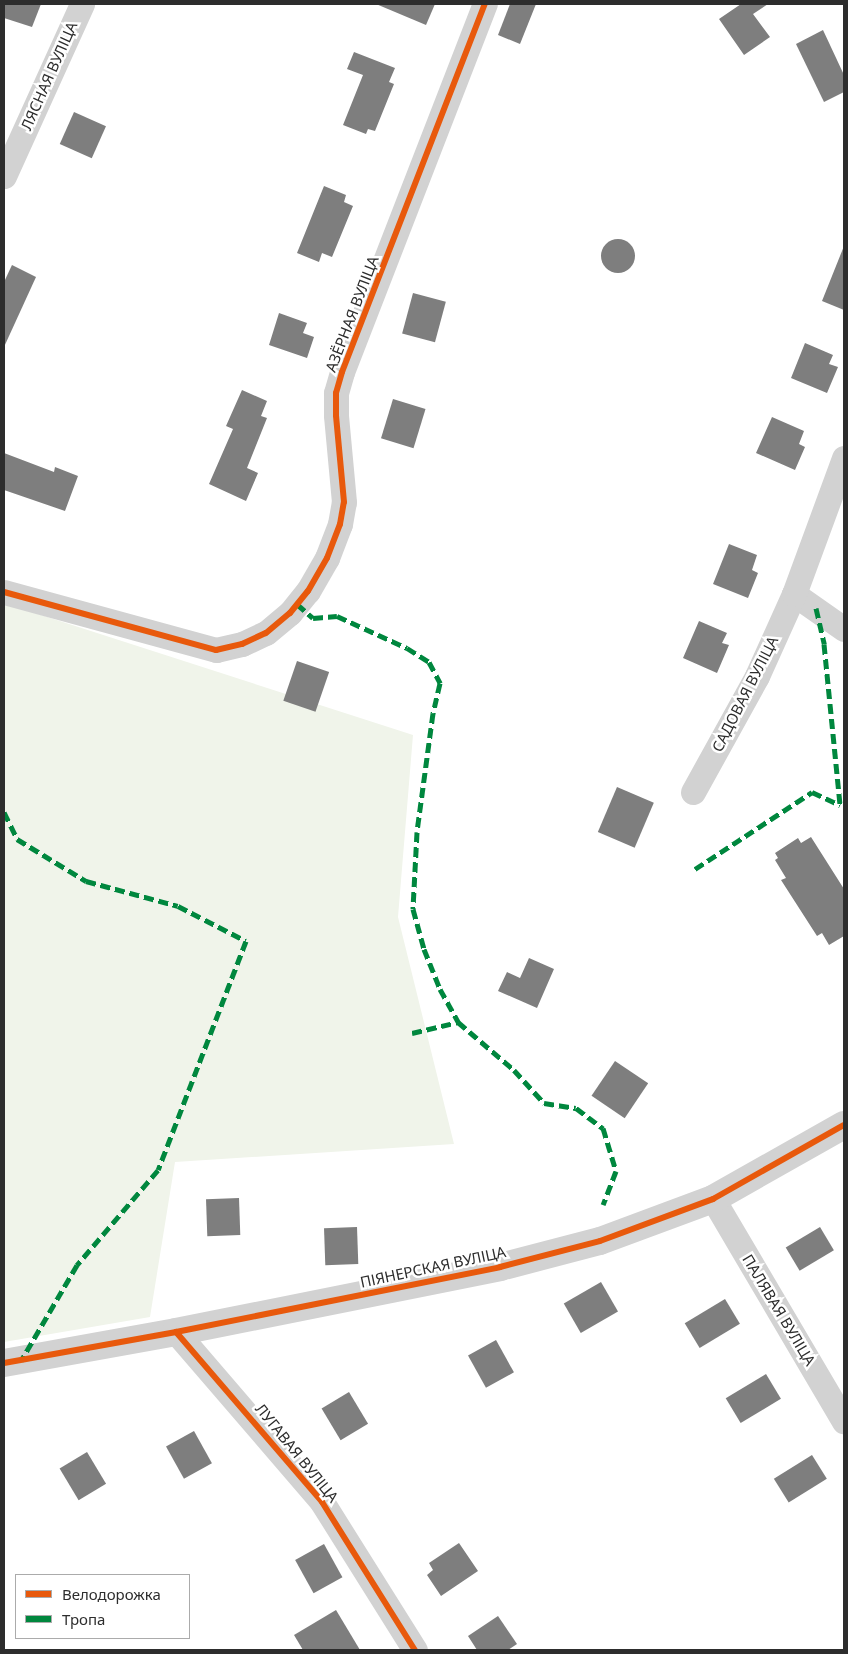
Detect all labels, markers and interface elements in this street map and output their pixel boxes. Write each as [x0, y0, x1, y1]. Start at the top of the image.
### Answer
street label: ЛЯСНАЯ ВУЛІЦА [17, 19, 81, 133]
street label: АЗЁРНАЯ ВУЛІЦА [322, 253, 382, 375]
street label: САДОВАЯ ВУЛІЦА [708, 633, 782, 755]
street label: ПІЯНЕРСКАЯ ВУЛІЦА [359, 1243, 507, 1291]
street label: ПАЛЯВАЯ ВУЛІЦА [739, 1251, 819, 1369]
street label: ЛУГАВАЯ ВУЛІЦА [252, 1400, 342, 1506]
legend [15, 1574, 190, 1639]
text: Велодорожка [62, 1584, 161, 1604]
text: Тропа [62, 1609, 105, 1629]

